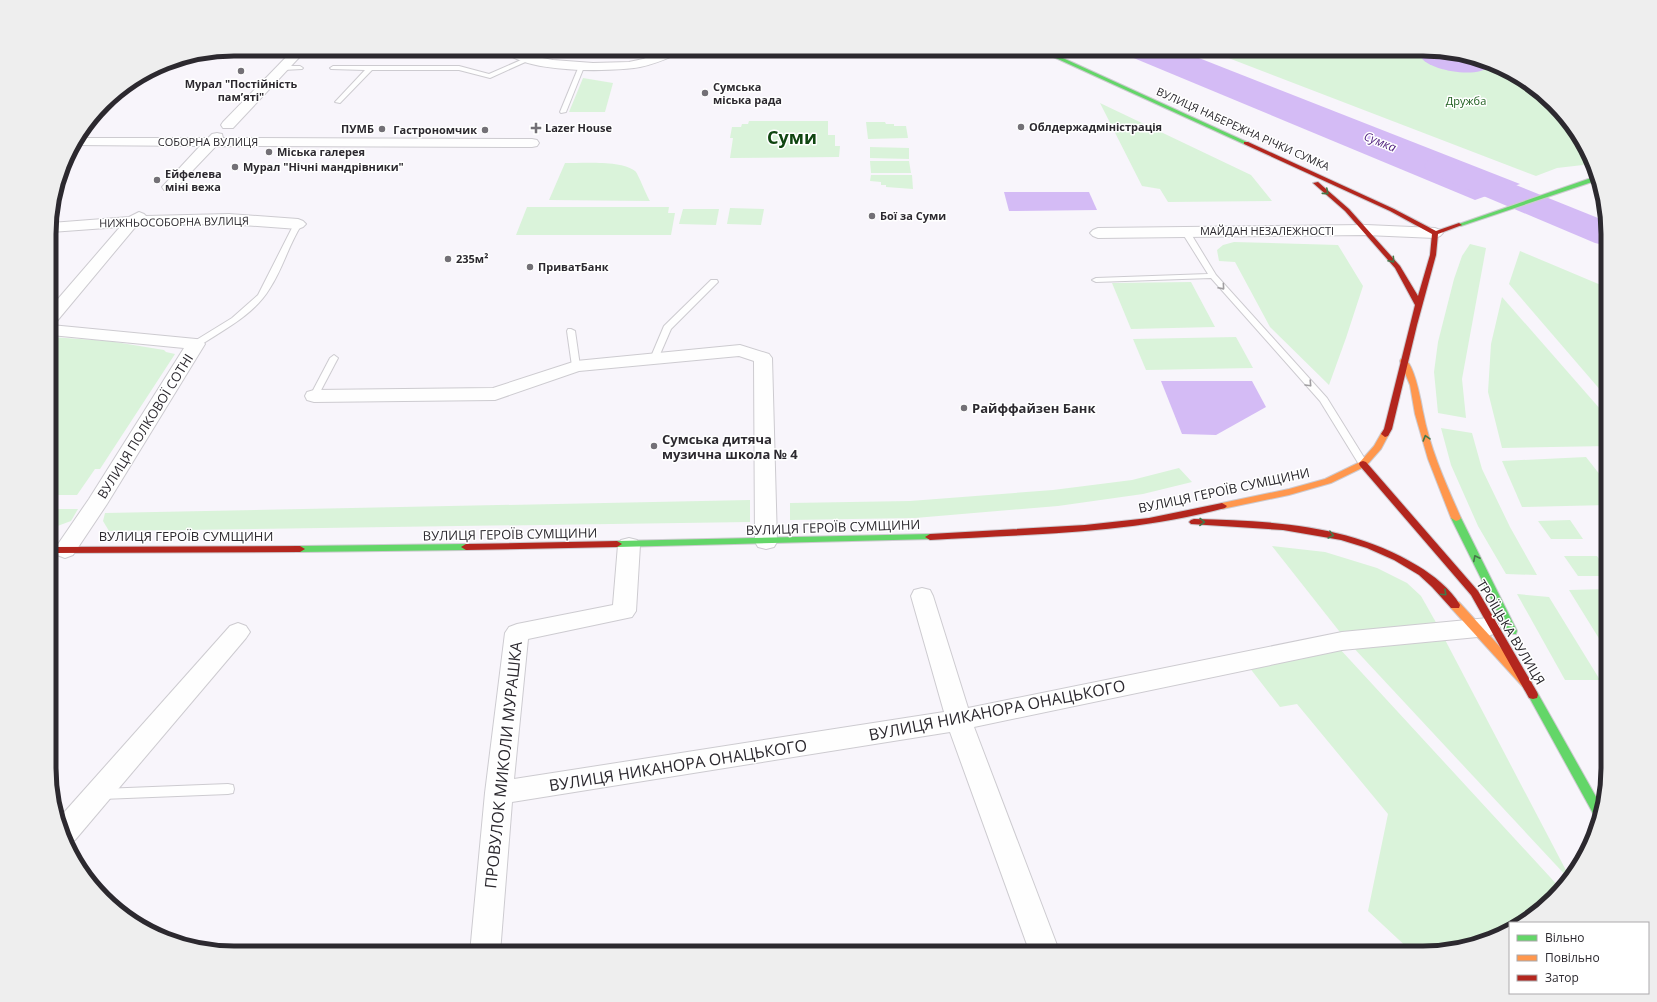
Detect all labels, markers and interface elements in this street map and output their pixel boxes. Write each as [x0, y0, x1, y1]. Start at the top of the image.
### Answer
marker: Мурал "Постійність пам’яті" [236, 66, 246, 76]
place label: Мурал "Постійність пам’яті" [185, 76, 298, 104]
place label: Сумська міська рада [713, 79, 782, 107]
street label: ВУЛИЦЯ НАБЕРЕЖНА РІЧКИ СУМКА [1154, 83, 1332, 174]
marker: Сумська міська рада [700, 88, 710, 98]
park label: Дружба [1446, 93, 1486, 108]
place label: Облдержадміністрація [1029, 119, 1162, 134]
place label: Lazer House [545, 120, 613, 135]
place label: ПУМБ [341, 121, 374, 136]
place label: Гастрономчик [393, 122, 477, 137]
marker: Lazer House [530, 122, 542, 134]
marker: Облдержадміністрація [1016, 122, 1026, 132]
marker: ПУМБ [377, 124, 387, 134]
marker: Гастрономчик [480, 125, 490, 135]
district label: Суми [767, 125, 817, 149]
water label: Сумка [1362, 127, 1399, 156]
street label: СОБОРНА ВУЛИЦЯ [158, 134, 258, 149]
place label: Міська галерея [277, 144, 365, 159]
marker: Міська галерея [264, 147, 274, 157]
place label: Мурал "Нічні мандрівники" [243, 159, 404, 174]
marker: Мурал "Нічні мандрівники" [230, 162, 240, 172]
place label: Ейфелева міні вежа [165, 166, 222, 194]
marker: Ейфелева міні вежа [152, 175, 162, 185]
one-way arrow [1322, 187, 1329, 194]
place label: Бої за Суми [880, 208, 946, 223]
marker: Бої за Суми [867, 211, 877, 221]
street label: НИЖНЬОСОБОРНА ВУЛИЦЯ [99, 213, 249, 230]
street label: МАЙДАН НЕЗАЛЕЖНОСТІ [1200, 223, 1334, 238]
place label: 235м² [456, 251, 488, 266]
marker: 235м² [443, 254, 453, 264]
one-way arrow [1387, 255, 1394, 262]
place label: ПриватБанк [538, 259, 609, 274]
marker: ПриватБанк [525, 262, 535, 272]
one-way arrow [1218, 282, 1225, 289]
street label: ВУЛИЦЯ ПОЛКОВОЇ СОТНІ [93, 350, 197, 502]
one-way arrow [1304, 379, 1312, 387]
place label: Райффайзен Банк [972, 399, 1096, 417]
marker: Райффайзен Банк [959, 403, 969, 413]
place label: Сумська дитяча музична школа № 4 [662, 430, 798, 463]
one-way arrow [1422, 435, 1431, 442]
marker: Сумська дитяча музична школа № 4 [649, 441, 659, 451]
street label: ВУЛИЦЯ ГЕРОЇВ СУМЩИНИ [1137, 463, 1311, 517]
street label: ВУЛИЦЯ ГЕРОЇВ СУМЩИНИ [745, 515, 921, 539]
one-way arrow [1199, 518, 1205, 526]
street label: ВУЛИЦЯ ГЕРОЇВ СУМЩИНИ [423, 523, 597, 545]
street label: ВУЛИЦЯ ГЕРОЇВ СУМЩИНИ [99, 527, 273, 545]
one-way arrow [1327, 530, 1334, 538]
one-way arrow [1473, 555, 1481, 562]
street label: ТРОЇЦЬКА ВУЛИЦЯ [1473, 576, 1549, 688]
one-way arrow [1440, 588, 1447, 595]
street label: ПРОВУЛОК МИКОЛИ МУРАШКА [479, 640, 527, 890]
street label: ВУЛИЦЯ НИКАНОРА ОНАЦЬКОГО [867, 674, 1127, 746]
street label: ВУЛИЦЯ НИКАНОРА ОНАЦЬКОГО [547, 734, 809, 796]
legend [1509, 922, 1649, 994]
text: Вільно [1545, 929, 1585, 946]
text: Повільно [1545, 949, 1600, 966]
text: Затор [1545, 969, 1579, 986]

